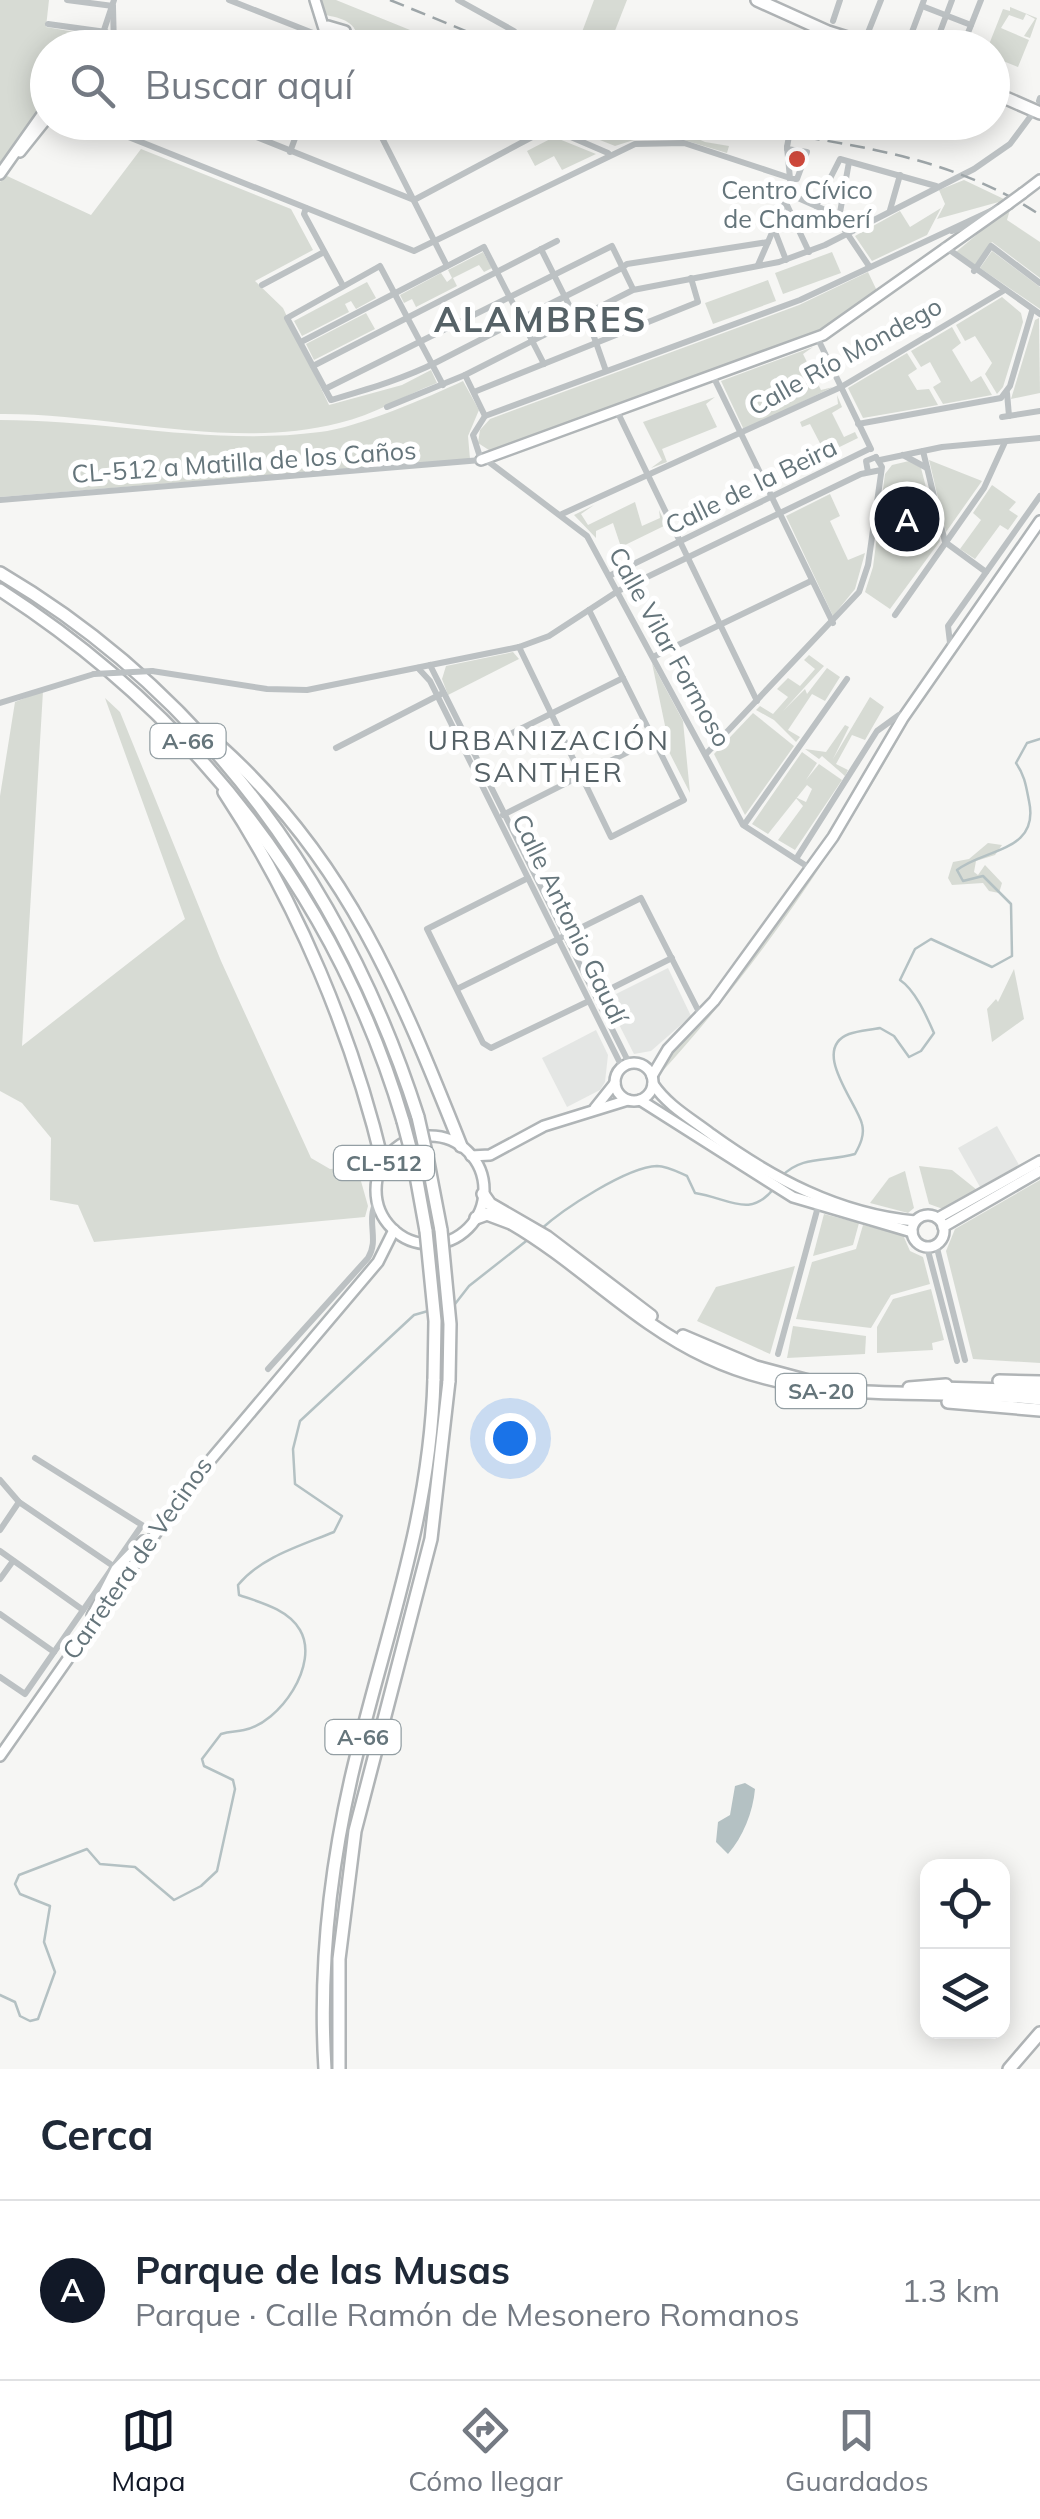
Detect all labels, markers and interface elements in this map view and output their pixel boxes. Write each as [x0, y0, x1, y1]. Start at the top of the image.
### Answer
search box [30, 30, 1010, 140]
icon: search [65, 58, 120, 113]
text: Buscar aquí [145, 61, 353, 109]
marker: Centro Cívico de Chamberí [786, 148, 808, 170]
place label: Centro Cívico de Chamberí [721, 174, 873, 234]
street label: Calle Río Mondego [743, 290, 947, 422]
district label: ALAMBRES [434, 297, 648, 341]
street label: Calle de la Beira [660, 431, 842, 540]
street label: CL-512 a Matilla de los Caños [71, 434, 417, 489]
pin: A [874, 482, 940, 556]
street label: Calle Vilar Formoso [603, 542, 738, 752]
district label: URBANIZACIÓN SANTHER [428, 722, 670, 789]
road number: A-66 [150, 724, 226, 758]
street label: Calle Antonio Gaudí [506, 809, 635, 1030]
road number: CL-512 [334, 1146, 434, 1180]
road number: SA-20 [776, 1374, 866, 1408]
your location [485, 1413, 536, 1464]
street label: Carretera de Vecinos [55, 1450, 218, 1665]
road number: A-66 [326, 1720, 400, 1754]
map controls [920, 1859, 1010, 2039]
button: locate [920, 1859, 1010, 1949]
button: layers [920, 1949, 1010, 2039]
text: Cerca [40, 2108, 154, 2161]
text: Parque de las Musas [135, 2246, 510, 2294]
text: A [60, 2270, 85, 2310]
text: 1.3 km [901, 2270, 1000, 2310]
text: Parque · Calle Ramón de Mesonero Romanos [135, 2294, 800, 2334]
tab: Mapa [111, 2403, 186, 2498]
tab: Cómo llegar [408, 2403, 563, 2498]
tab: Guardados [785, 2403, 929, 2498]

